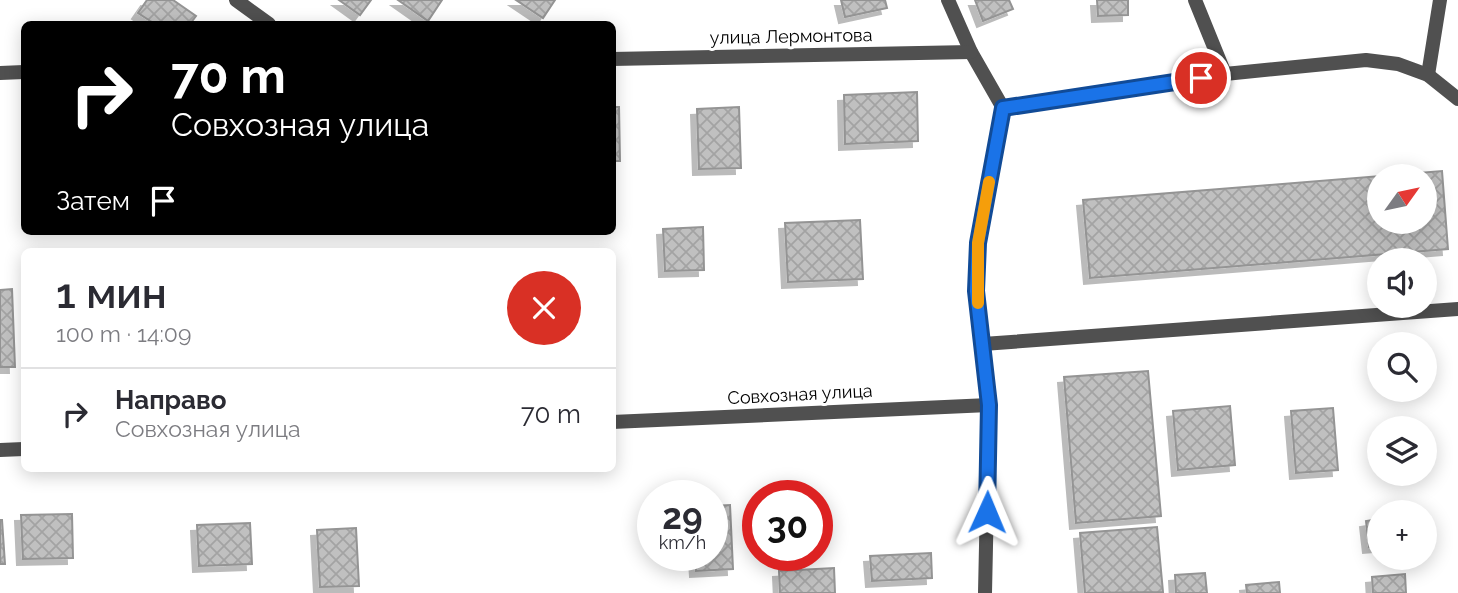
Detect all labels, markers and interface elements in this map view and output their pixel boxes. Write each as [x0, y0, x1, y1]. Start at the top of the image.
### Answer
street label: улица Лермонтова [709, 24, 873, 48]
text: 70 m [171, 47, 286, 104]
pin [1171, 48, 1231, 108]
icon: right [56, 49, 147, 140]
icon: arrive [1182, 59, 1220, 97]
text: Совхозная улица [171, 106, 429, 143]
north arrow [1367, 164, 1437, 234]
map controls [1367, 164, 1437, 570]
icon: arrive [144, 182, 182, 220]
text: Затем [56, 186, 130, 216]
button: sound [1367, 248, 1437, 318]
text: 1 мин [56, 269, 167, 318]
button: close [507, 271, 581, 345]
text: 100 m · 14:09 [56, 320, 191, 347]
button: search [1367, 332, 1437, 402]
street label: Совхозная улица [727, 380, 873, 408]
text: Направо [115, 385, 226, 415]
icon: right [56, 395, 94, 433]
text: 70 m [521, 399, 581, 429]
text: Совхозная улица [115, 415, 301, 442]
button: layers [1367, 416, 1437, 486]
position arrow [950, 475, 1024, 549]
speed limit sign: 30 [742, 480, 833, 571]
text: 29 [662, 496, 703, 537]
button: + [1367, 500, 1437, 570]
text: km/h [659, 532, 706, 553]

